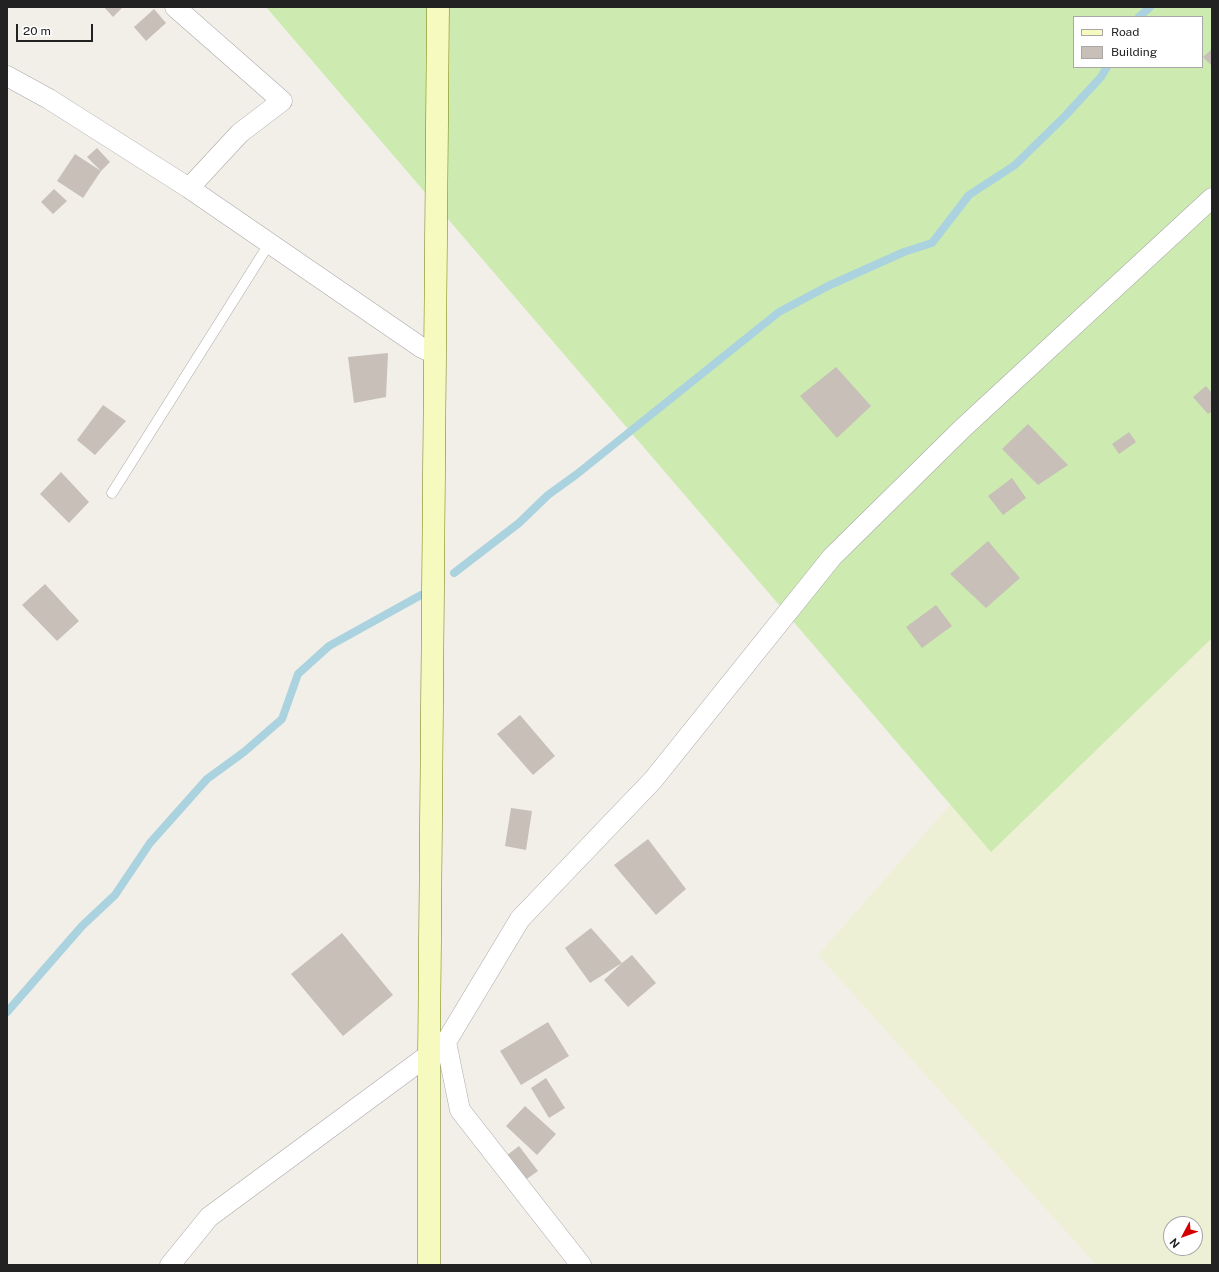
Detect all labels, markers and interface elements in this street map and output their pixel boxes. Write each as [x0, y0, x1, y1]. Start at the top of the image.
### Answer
scale bar [18, 16, 95, 42]
legend [1073, 16, 1203, 68]
text: 20 m [23, 24, 51, 38]
text: Road [1111, 25, 1139, 39]
text: Building [1111, 45, 1157, 59]
north arrow [1163, 1216, 1203, 1256]
text: N [1167, 1236, 1182, 1250]

